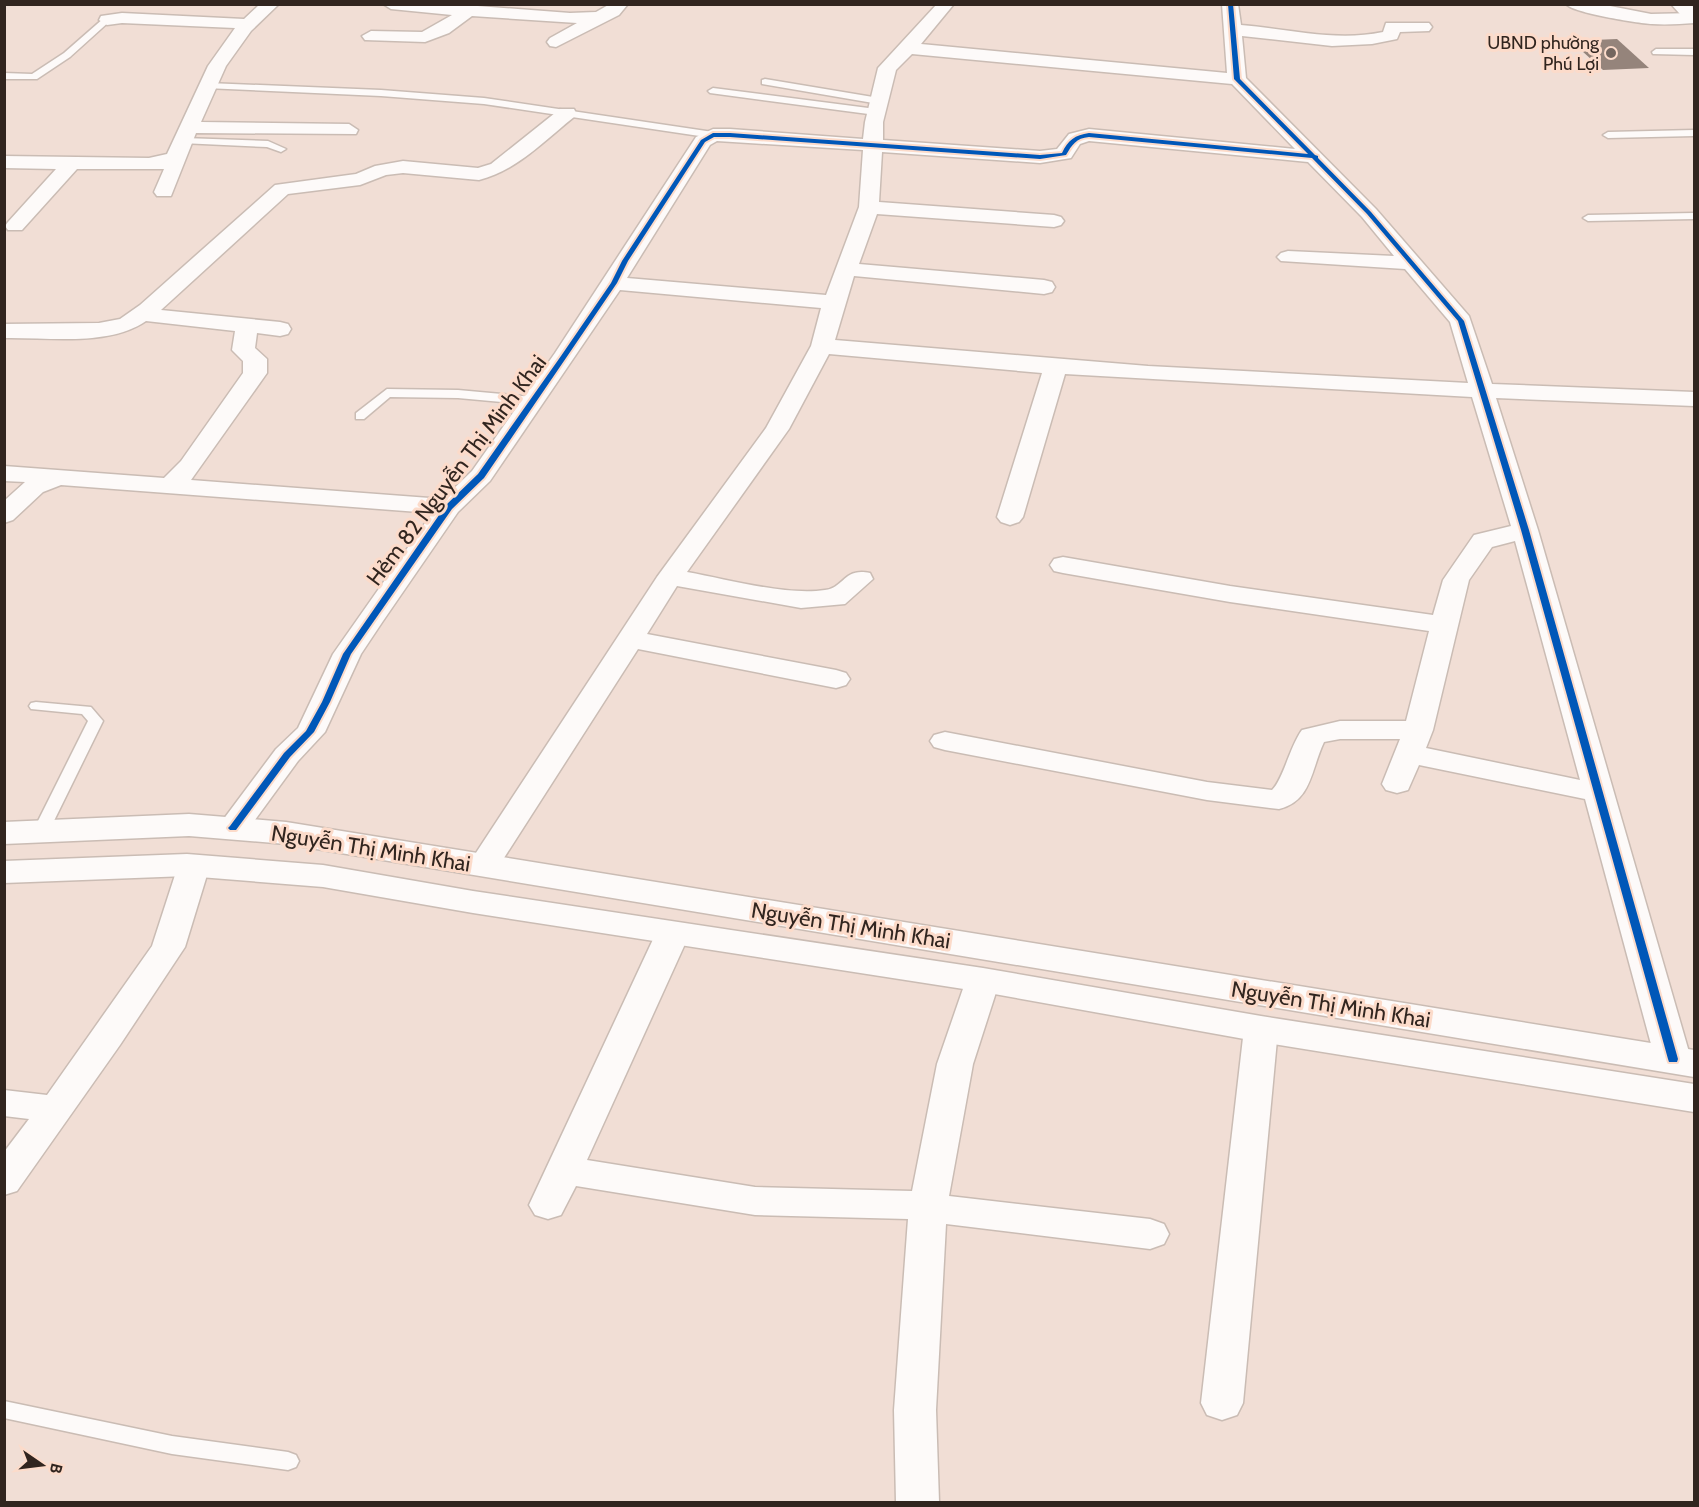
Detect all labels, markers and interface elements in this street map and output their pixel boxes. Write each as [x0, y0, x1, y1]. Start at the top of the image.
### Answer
place label: UBND phường Phú Lợi [1487, 32, 1600, 75]
marker: UBND phường Phú Lợi [1604, 46, 1618, 60]
street label: Hẻm 82 Nguyễn Thị Minh Khai [361, 350, 552, 591]
street label: Nguyễn Thị Minh Khai [269, 819, 472, 878]
street label: Nguyễn Thị Minh Khai [749, 896, 952, 955]
street label: Nguyễn Thị Minh Khai [1229, 975, 1432, 1034]
north arrow [12, 1435, 72, 1495]
text: B [46, 1461, 67, 1476]

